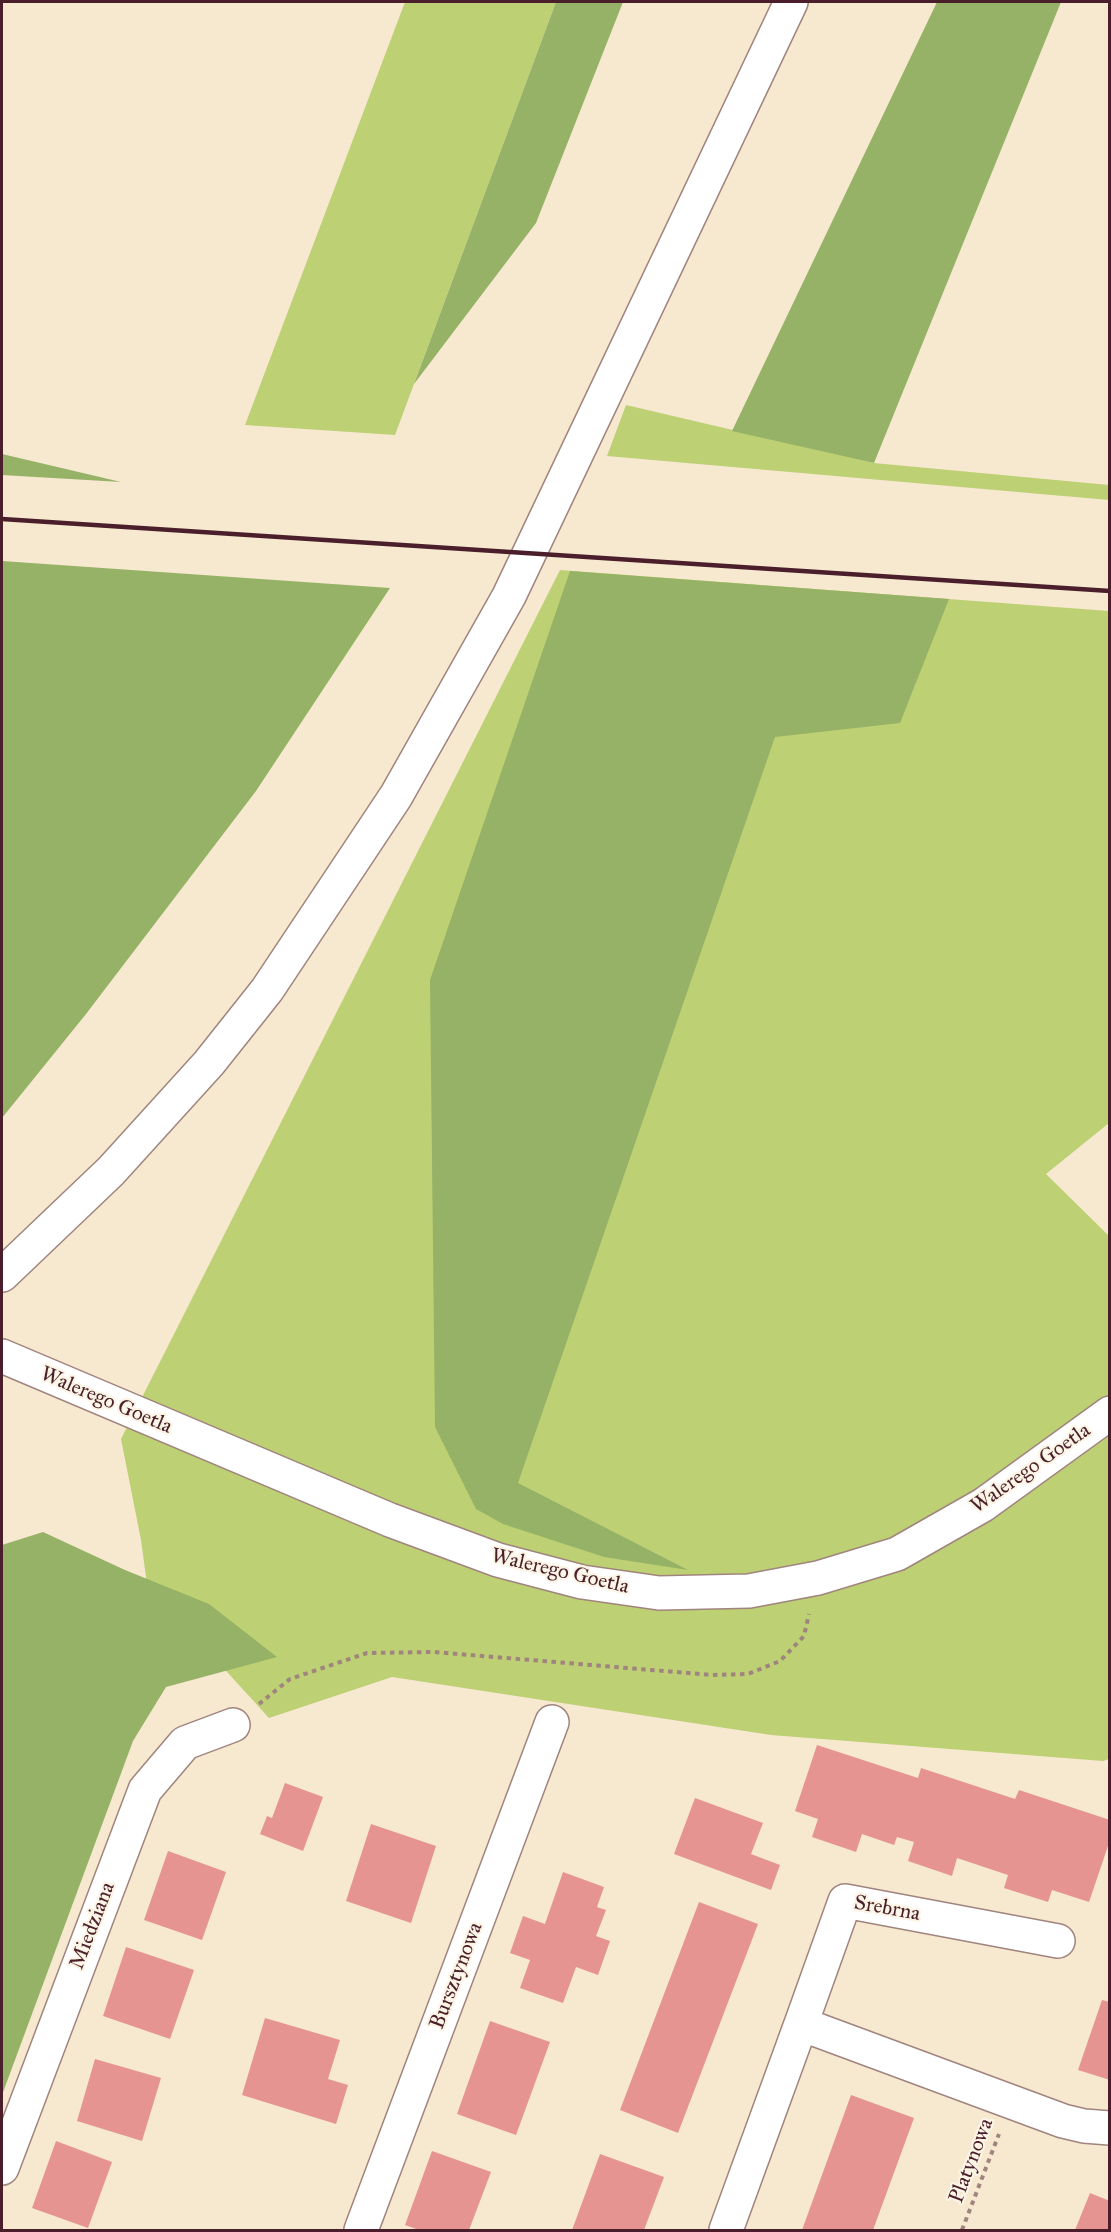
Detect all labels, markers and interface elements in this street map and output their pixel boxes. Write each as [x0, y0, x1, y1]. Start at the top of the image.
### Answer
street label: Walerego Goetla [36, 1362, 176, 1440]
street label: Walerego Goetla [966, 1418, 1096, 1520]
street label: Walerego Goetla [489, 1544, 631, 1600]
street label: Miedziana [65, 1879, 121, 1973]
street label: Srebrna [852, 1891, 922, 1927]
street label: Bursztynowa [425, 1919, 489, 2033]
street label: Platynowa [944, 2115, 1000, 2207]

